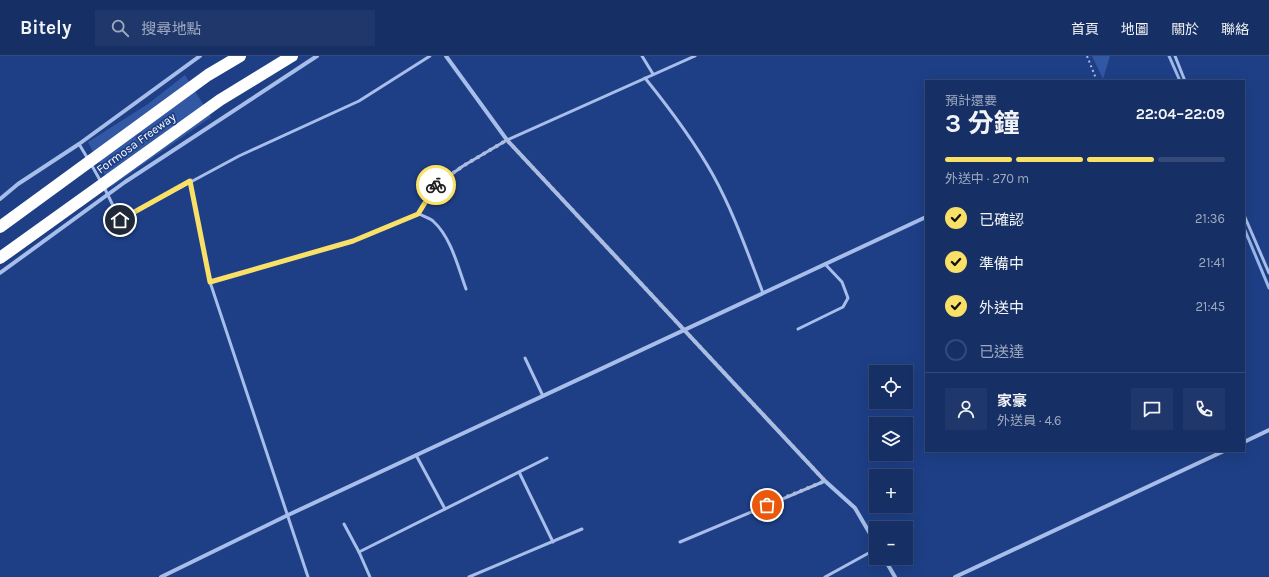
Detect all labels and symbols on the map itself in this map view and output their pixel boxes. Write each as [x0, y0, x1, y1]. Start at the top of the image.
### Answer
street label: Formosa Freeway [94, 109, 179, 176]
courier [416, 165, 456, 205]
pin [103, 203, 137, 237]
pin [750, 488, 784, 522]

